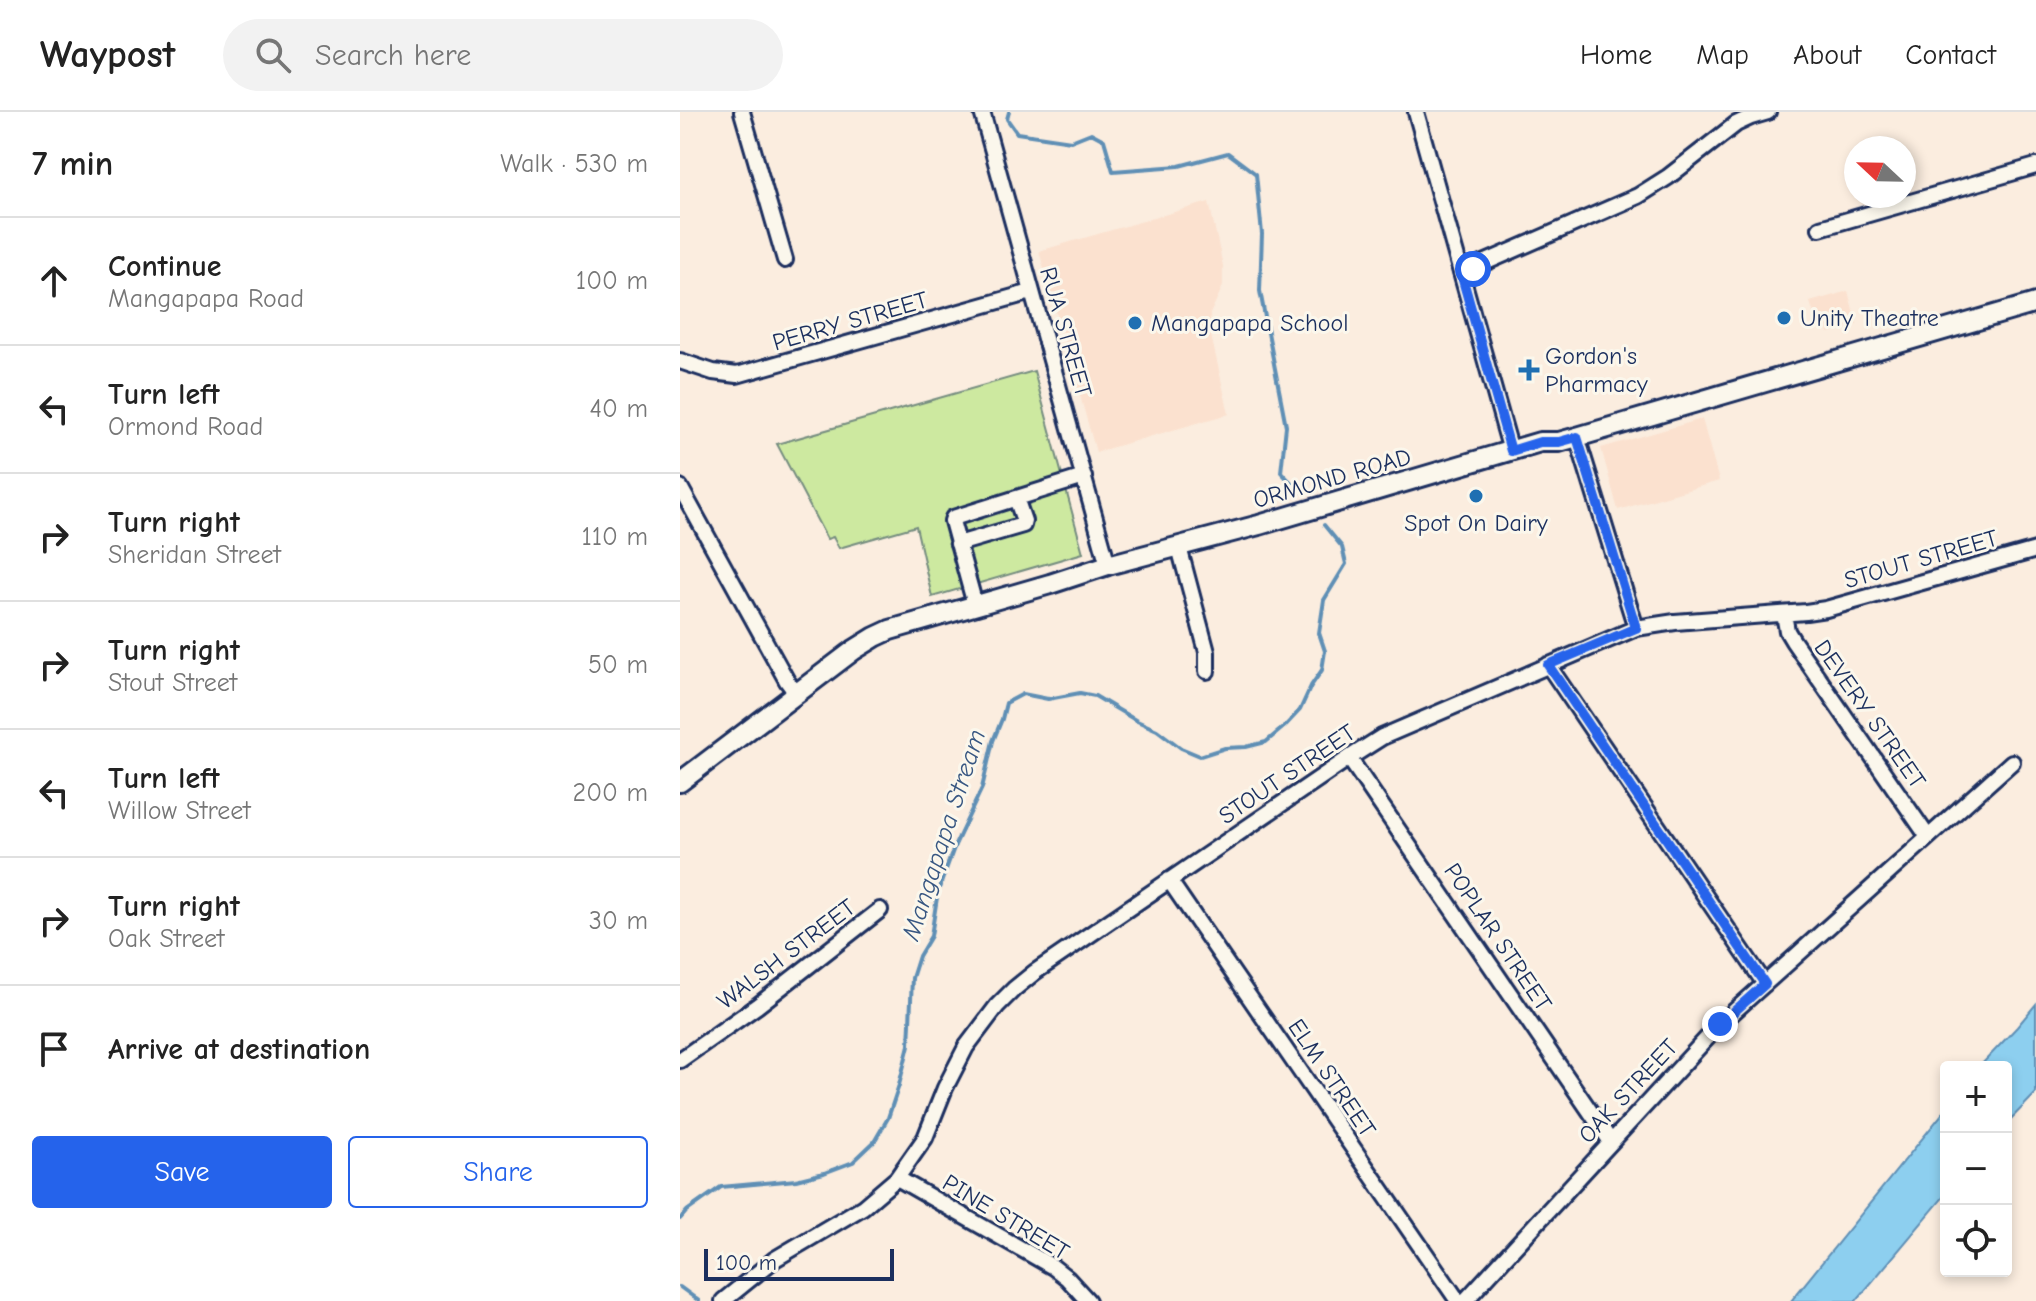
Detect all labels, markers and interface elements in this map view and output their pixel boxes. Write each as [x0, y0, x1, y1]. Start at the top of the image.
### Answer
search box [223, 19, 783, 91]
text: Waypost [40, 33, 175, 77]
icon: search [251, 33, 295, 77]
text: Search here [315, 38, 471, 73]
text: Home [1580, 39, 1652, 71]
text: Map [1696, 39, 1749, 71]
text: About [1793, 39, 1861, 71]
text: Contact [1905, 39, 1996, 71]
north arrow [1844, 136, 1916, 208]
text: 7 min [32, 144, 113, 184]
text: Walk · 530 m [500, 149, 648, 179]
text: Continue [108, 249, 222, 284]
route start [1455, 251, 1491, 287]
icon: ahead [32, 259, 76, 303]
street label: RUA STREET [1034, 264, 1098, 401]
text: 100 m [576, 266, 648, 296]
text: Mangapapa Road [108, 284, 304, 314]
street label: PERRY STREET [769, 285, 931, 357]
place label: Unity Theatre [1800, 304, 1939, 332]
place label: Mangapapa School [1151, 309, 1348, 337]
marker: Unity Theatre [1775, 309, 1793, 327]
marker: Mangapapa School [1126, 314, 1144, 332]
place label: Gordon's Pharmacy [1545, 342, 1648, 398]
marker: Gordon's Pharmacy [1520, 361, 1538, 379]
text: Turn left [108, 377, 220, 412]
icon: left [32, 387, 76, 431]
text: 40 m [589, 394, 648, 424]
text: Ormond Road [108, 412, 263, 442]
street label: ORMOND ROAD [1250, 442, 1414, 514]
marker: Spot On Dairy [1467, 487, 1485, 505]
text: Turn right [108, 505, 240, 540]
place label: Spot On Dairy [1404, 509, 1548, 537]
icon: right [32, 515, 76, 559]
text: 110 m [581, 522, 648, 552]
street label: STOUT STREET [1841, 524, 2002, 594]
text: Sheridan Street [108, 540, 281, 570]
text: Turn right [108, 633, 240, 668]
street label: DEVERY STREET [1808, 634, 1932, 794]
icon: right [32, 643, 76, 687]
text: 50 m [588, 650, 648, 680]
text: Stout Street [108, 668, 237, 698]
street label: STOUT STREET [1213, 718, 1361, 830]
water label: Mangapapa Stream [895, 726, 992, 945]
text: Turn left [108, 761, 220, 796]
icon: left [32, 771, 76, 815]
text: 200 m [573, 778, 648, 808]
text: Willow Street [108, 796, 251, 826]
street label: POPLAR STREET [1438, 858, 1558, 1017]
text: Turn right [108, 889, 240, 924]
street label: WALSH STREET [711, 893, 861, 1015]
icon: right [32, 899, 76, 943]
text: 30 m [589, 906, 648, 936]
text: Oak Street [108, 924, 225, 954]
route end [1702, 1006, 1738, 1042]
street label: ELM STREET [1282, 1014, 1382, 1143]
icon: arrive [32, 1027, 76, 1071]
text: Arrive at destination [108, 1032, 370, 1067]
street label: OAK STREET [1573, 1033, 1684, 1149]
map controls [1940, 1061, 2012, 1277]
button: + [1940, 1061, 2012, 1133]
button: − [1940, 1133, 2012, 1205]
button: Save [32, 1136, 332, 1208]
button: Share [348, 1136, 648, 1208]
street label: PINE STREET [938, 1168, 1075, 1266]
button: locate [1940, 1205, 2012, 1277]
scale bar [704, 1245, 894, 1281]
text: 100 m [716, 1250, 777, 1276]

